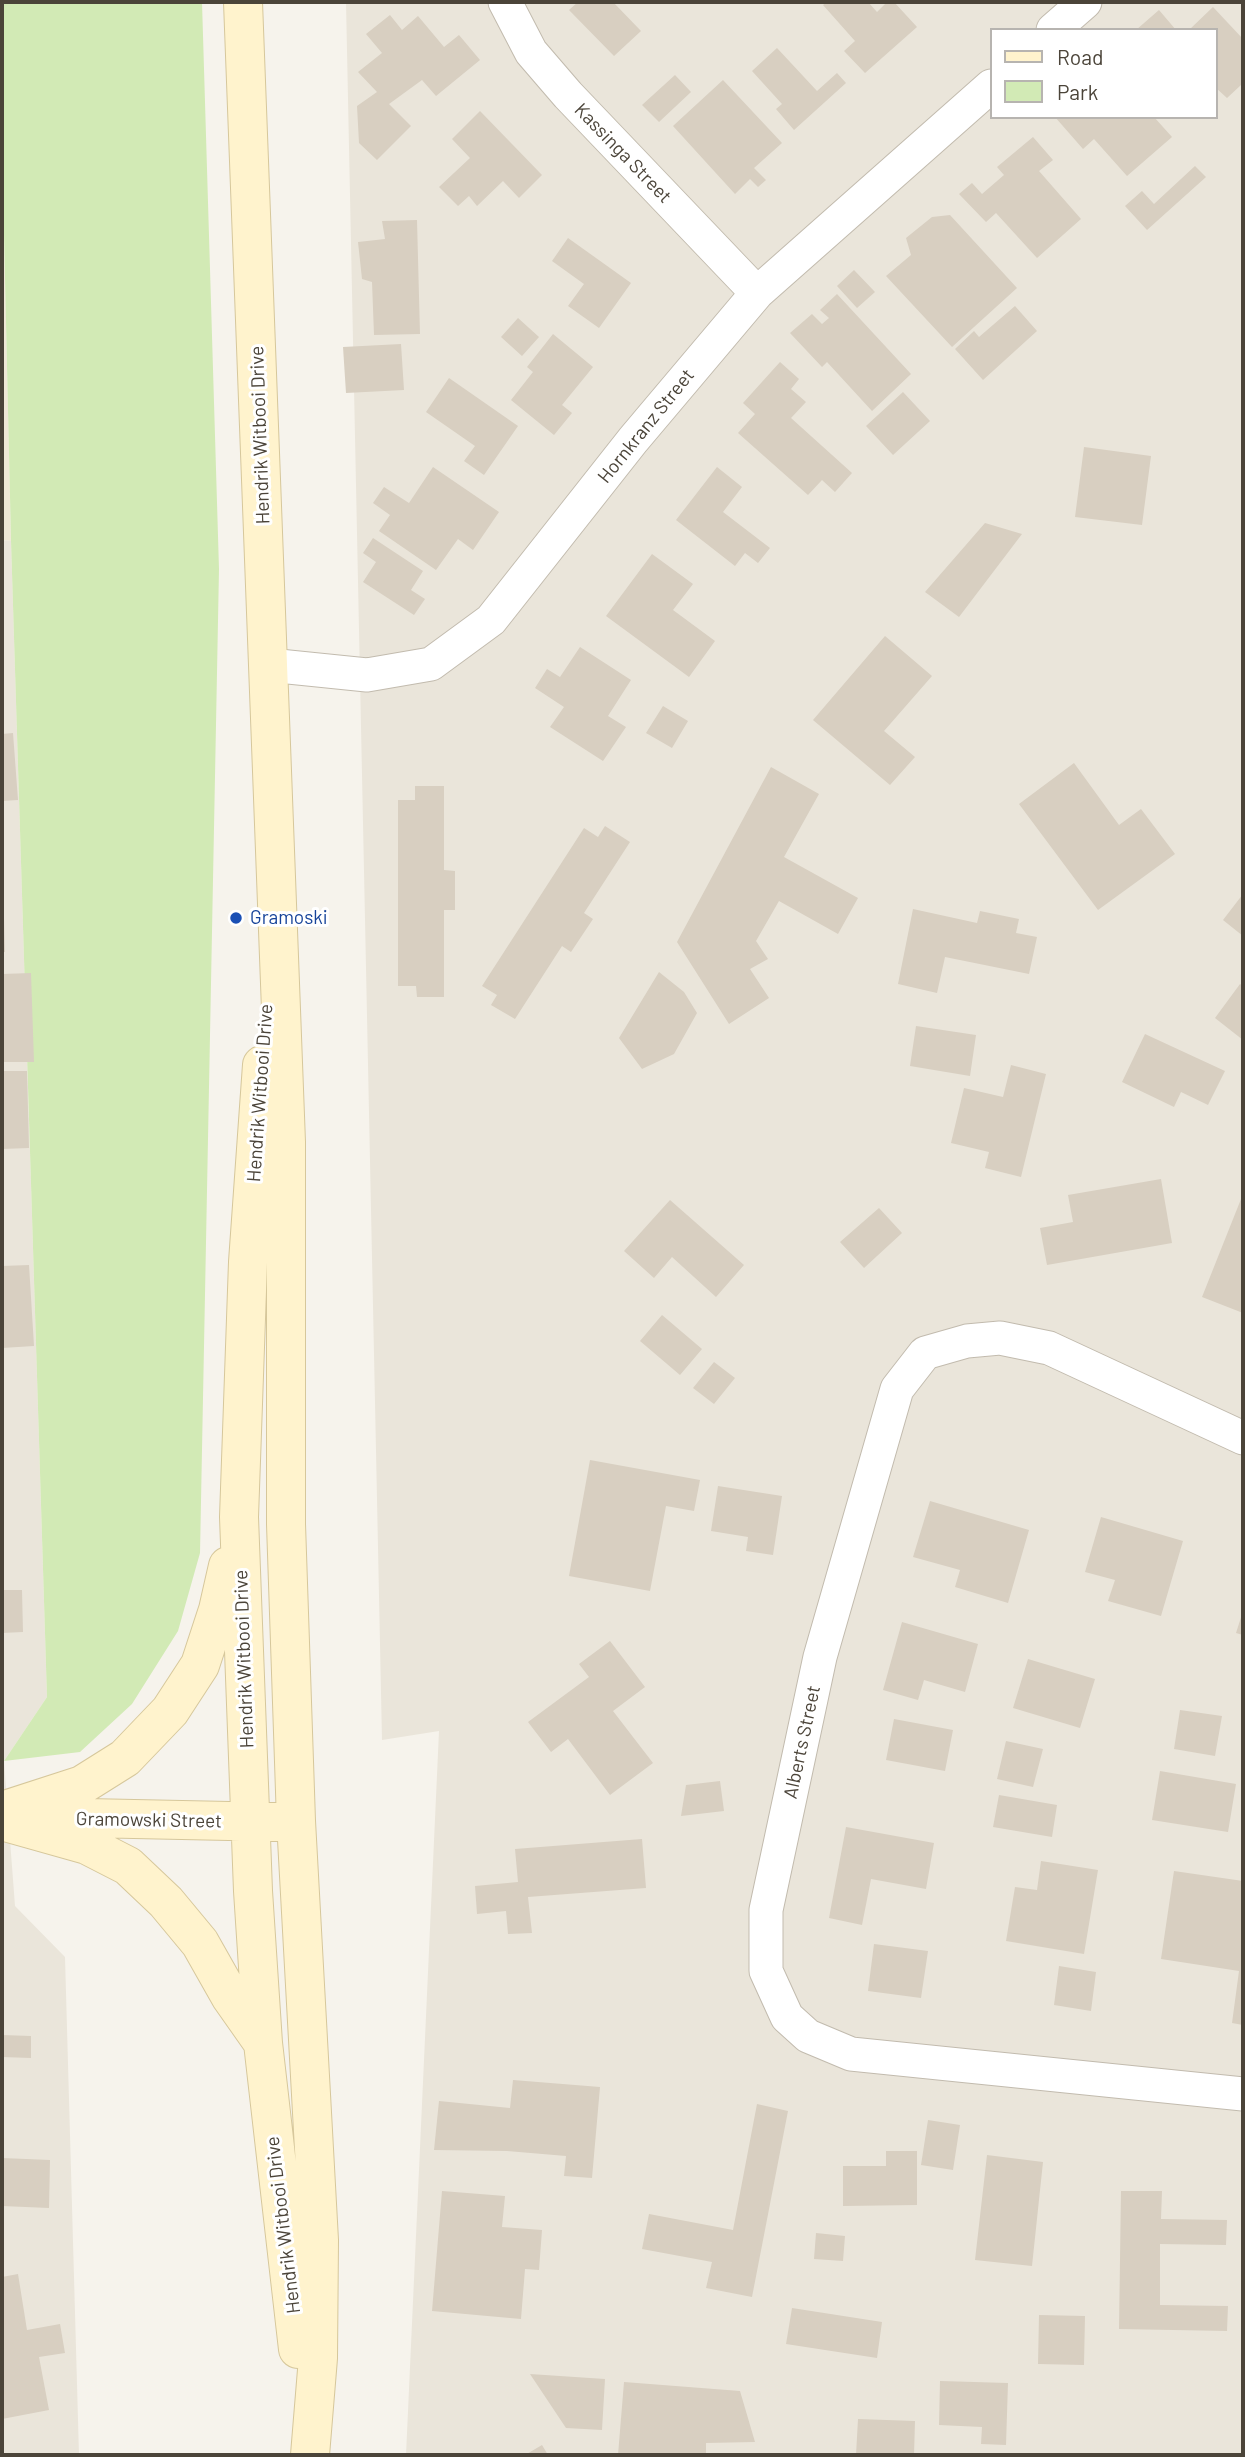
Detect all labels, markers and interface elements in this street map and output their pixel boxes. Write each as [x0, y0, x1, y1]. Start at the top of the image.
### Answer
legend [990, 28, 1217, 119]
text: Road [1057, 44, 1103, 69]
text: Park [1057, 79, 1098, 104]
street label: Kassinga Street [570, 98, 676, 208]
street label: Hendrik Witbooi Drive [245, 345, 275, 525]
street label: Hornkranz Street [593, 364, 699, 488]
place label: Gramoski [250, 907, 328, 929]
marker: Gramoski [228, 910, 244, 926]
street label: Hendrik Witbooi Drive [242, 1003, 278, 1183]
street label: Hendrik Witbooi Drive [229, 1569, 259, 1749]
street label: Alberts Street [779, 1683, 825, 1801]
street label: Gramowski Street [76, 1807, 222, 1833]
street label: Hendrik Witbooi Drive [261, 2135, 305, 2315]

